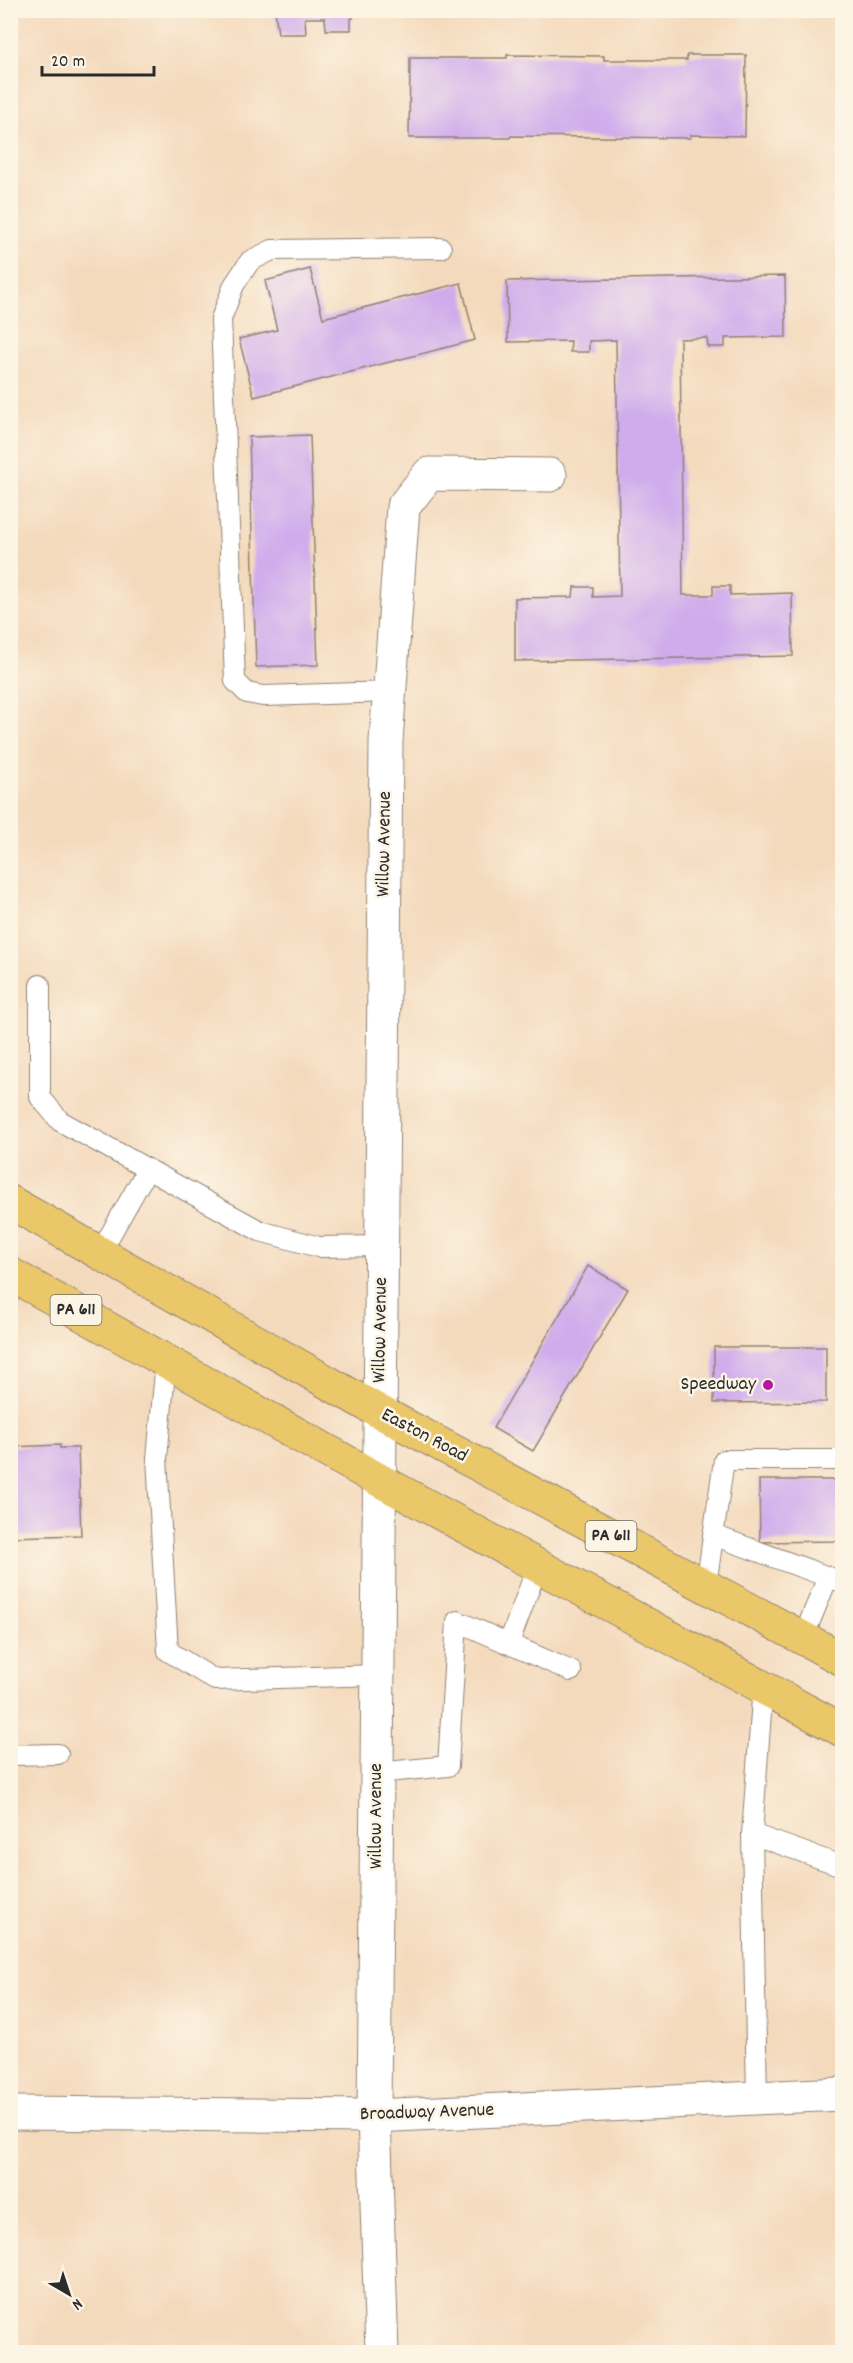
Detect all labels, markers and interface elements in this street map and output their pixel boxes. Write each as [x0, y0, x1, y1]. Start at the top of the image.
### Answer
scale bar [42, 39, 154, 77]
text: 20 m [51, 50, 85, 75]
street label: Willow Avenue [370, 791, 400, 897]
street label: Willow Avenue [366, 1277, 396, 1383]
road number: PA 611 [50, 1295, 101, 1325]
place label: Speedway [681, 1371, 757, 1399]
marker: Speedway [761, 1378, 775, 1392]
street label: Easton Road [376, 1401, 472, 1471]
road number: PA 611 [586, 1521, 636, 1551]
street label: Willow Avenue [363, 1763, 391, 1869]
street label: Broadway Avenue [359, 2097, 495, 2129]
north arrow [39, 2264, 99, 2324]
text: N [66, 2292, 87, 2315]

